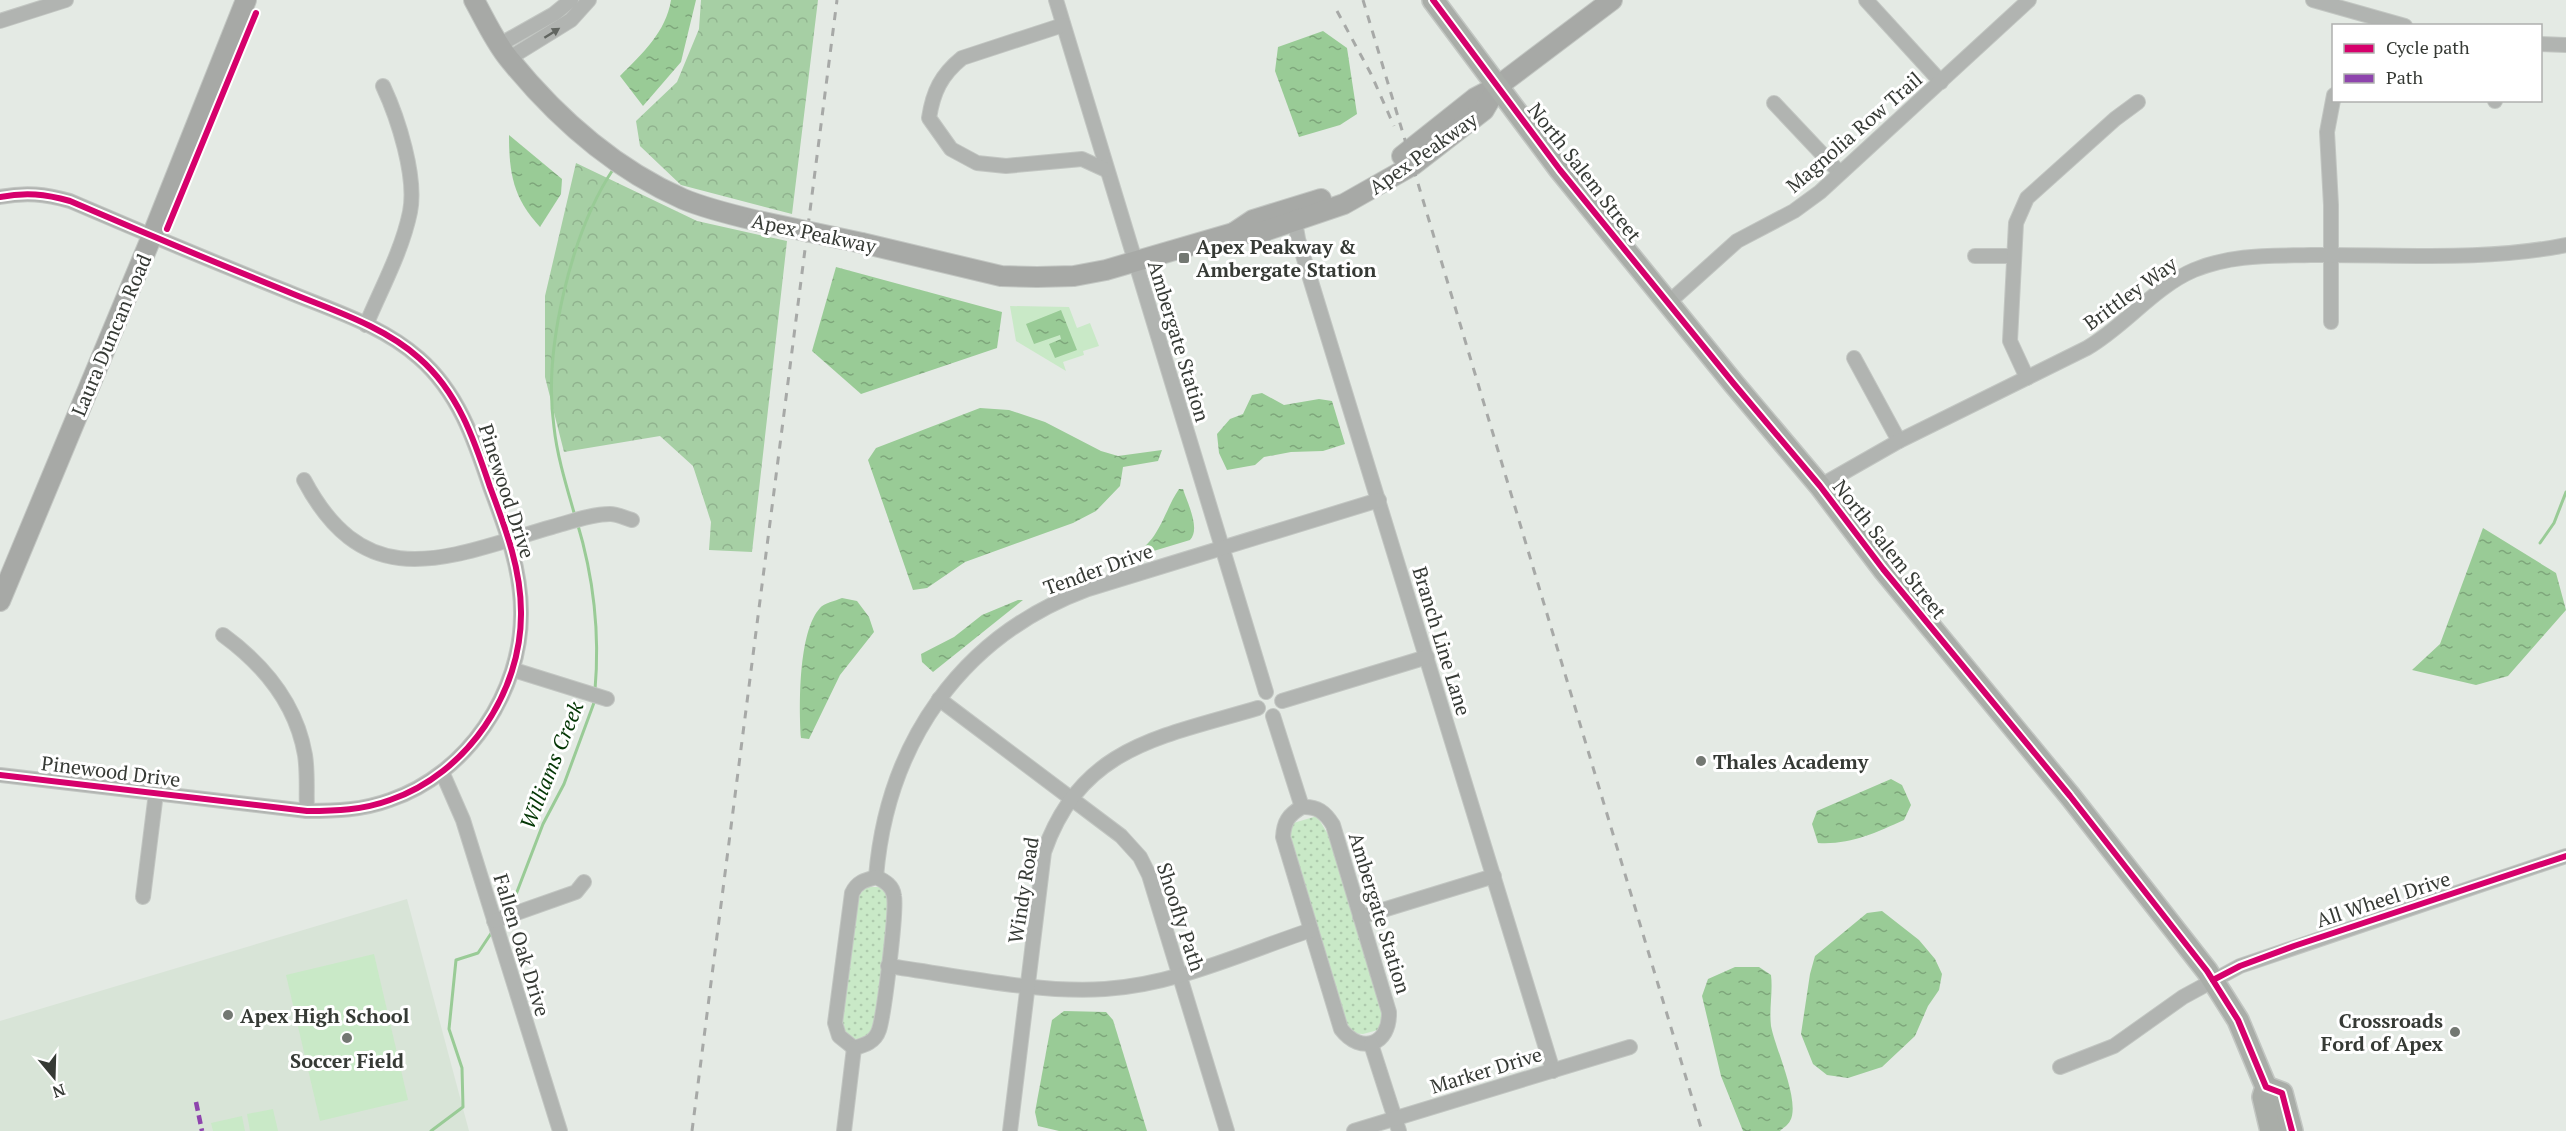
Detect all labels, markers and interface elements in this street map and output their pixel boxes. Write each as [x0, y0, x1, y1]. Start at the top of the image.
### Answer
legend [2332, 24, 2542, 102]
one-way arrow [544, 28, 560, 39]
text: Cycle path [2386, 35, 2470, 59]
street label: Magnolia Row Trail [1780, 65, 1928, 199]
text: Path [2386, 65, 2423, 89]
street label: North Salem Street [1522, 97, 1648, 248]
street label: Apex Peakway [1363, 105, 1483, 200]
street label: Apex Peakway [749, 207, 880, 260]
place label: Apex Peakway & Ambergate Station [1196, 233, 1376, 283]
street label: Brittley Way [2078, 249, 2183, 336]
street label: Laura Duncan Road [65, 250, 157, 420]
marker: Apex Peakway & Ambergate Station [1177, 251, 1191, 265]
street label: Ambergate Station [1142, 257, 1216, 425]
street label: Pinewood Drive [473, 420, 541, 562]
street label: North Salem Street [1827, 474, 1953, 625]
street label: Tender Drive [1040, 537, 1156, 601]
street label: Branch Line Lane [1406, 563, 1478, 719]
water label: Williams Creek [513, 696, 590, 833]
place label: Thales Academy [1713, 748, 1869, 775]
street label: Pinewood Drive [40, 749, 182, 793]
marker: Thales Academy [1694, 754, 1708, 768]
street label: Ambergate Station [1343, 829, 1417, 997]
street label: Windy Road [1001, 835, 1045, 945]
street label: Shoofly Path [1151, 859, 1211, 975]
street label: All Wheel Drive [2312, 865, 2454, 933]
street label: Fallen Oak Drive [488, 870, 556, 1020]
place label: Apex High School [240, 1002, 410, 1029]
place label: Crossroads Ford of Apex [2321, 1007, 2443, 1057]
marker: Apex High School [221, 1008, 235, 1022]
marker: Crossroads Ford of Apex [2448, 1025, 2462, 1039]
marker: Soccer Field [340, 1031, 354, 1045]
street label: Marker Drive [1427, 1040, 1545, 1100]
north arrow [24, 1047, 84, 1107]
place label: Soccer Field [290, 1047, 404, 1074]
text: N [50, 1079, 68, 1104]

